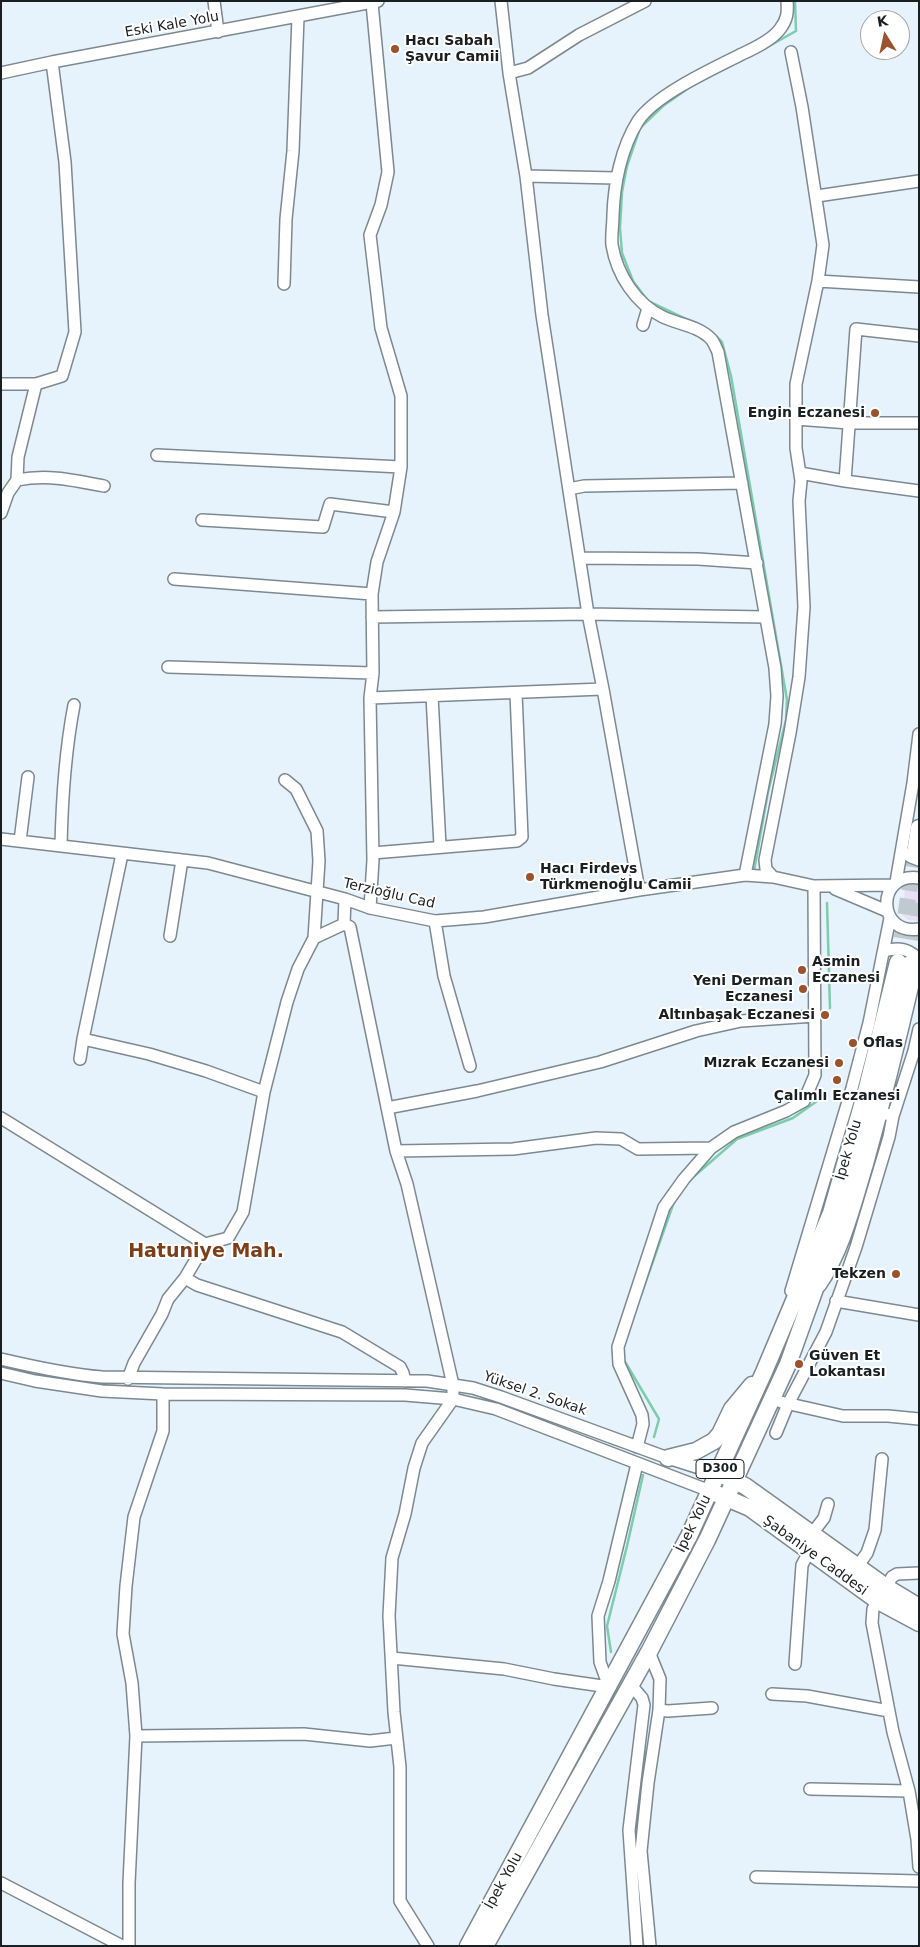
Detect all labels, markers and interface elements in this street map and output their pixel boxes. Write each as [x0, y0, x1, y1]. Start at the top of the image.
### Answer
street label: Eski Kale Yolu [124, 8, 220, 42]
north arrow [860, 10, 910, 60]
text: K [876, 12, 889, 30]
place label: Hacı Sabah Şavur Camii [405, 33, 499, 65]
marker: Hacı Sabah Şavur Camii [389, 43, 401, 55]
place label: Engin Eczanesi [748, 405, 865, 421]
marker: Engin Eczanesi [869, 407, 881, 419]
place label: Hacı Firdevs Türkmenoğlu Camii [540, 861, 692, 894]
marker: Hacı Firdevs Türkmenoğlu Camii [524, 871, 536, 883]
street label: Terzioğlu Cad [341, 875, 437, 913]
place label: Asmin Eczanesi [812, 954, 880, 986]
marker: Asmin Eczanesi [796, 964, 808, 976]
place label: Yeni Derman Eczanesi [693, 973, 793, 1006]
marker: Yeni Derman Eczanesi [797, 983, 809, 995]
place label: Altınbaşak Eczanesi [658, 1007, 815, 1023]
marker: Altınbaşak Eczanesi [819, 1009, 831, 1021]
place label: Oflas [863, 1035, 903, 1051]
marker: Oflas [847, 1037, 859, 1049]
place label: Mızrak Eczanesi [704, 1055, 829, 1071]
marker: Mızrak Eczanesi [833, 1057, 845, 1069]
marker: Çalımlı Eczanesi [831, 1074, 843, 1086]
place label: Çalımlı Eczanesi [774, 1088, 900, 1104]
street label: İpek Yolu [832, 1118, 866, 1182]
district label: Hatuniye Mah. [128, 1241, 284, 1263]
place label: Tekzen [832, 1266, 886, 1282]
marker: Tekzen [890, 1268, 902, 1280]
place label: Güven Et Lokantası [809, 1348, 886, 1380]
marker: Güven Et Lokantası [793, 1358, 805, 1370]
street label: Yüksel 2. Sokak [481, 1368, 589, 1420]
road number: D300 [696, 1460, 744, 1478]
street label: İpek Yolu [673, 1492, 715, 1556]
street label: Şabaniye Caddesi [760, 1512, 870, 1600]
street label: İpek Yolu [482, 1850, 526, 1912]

